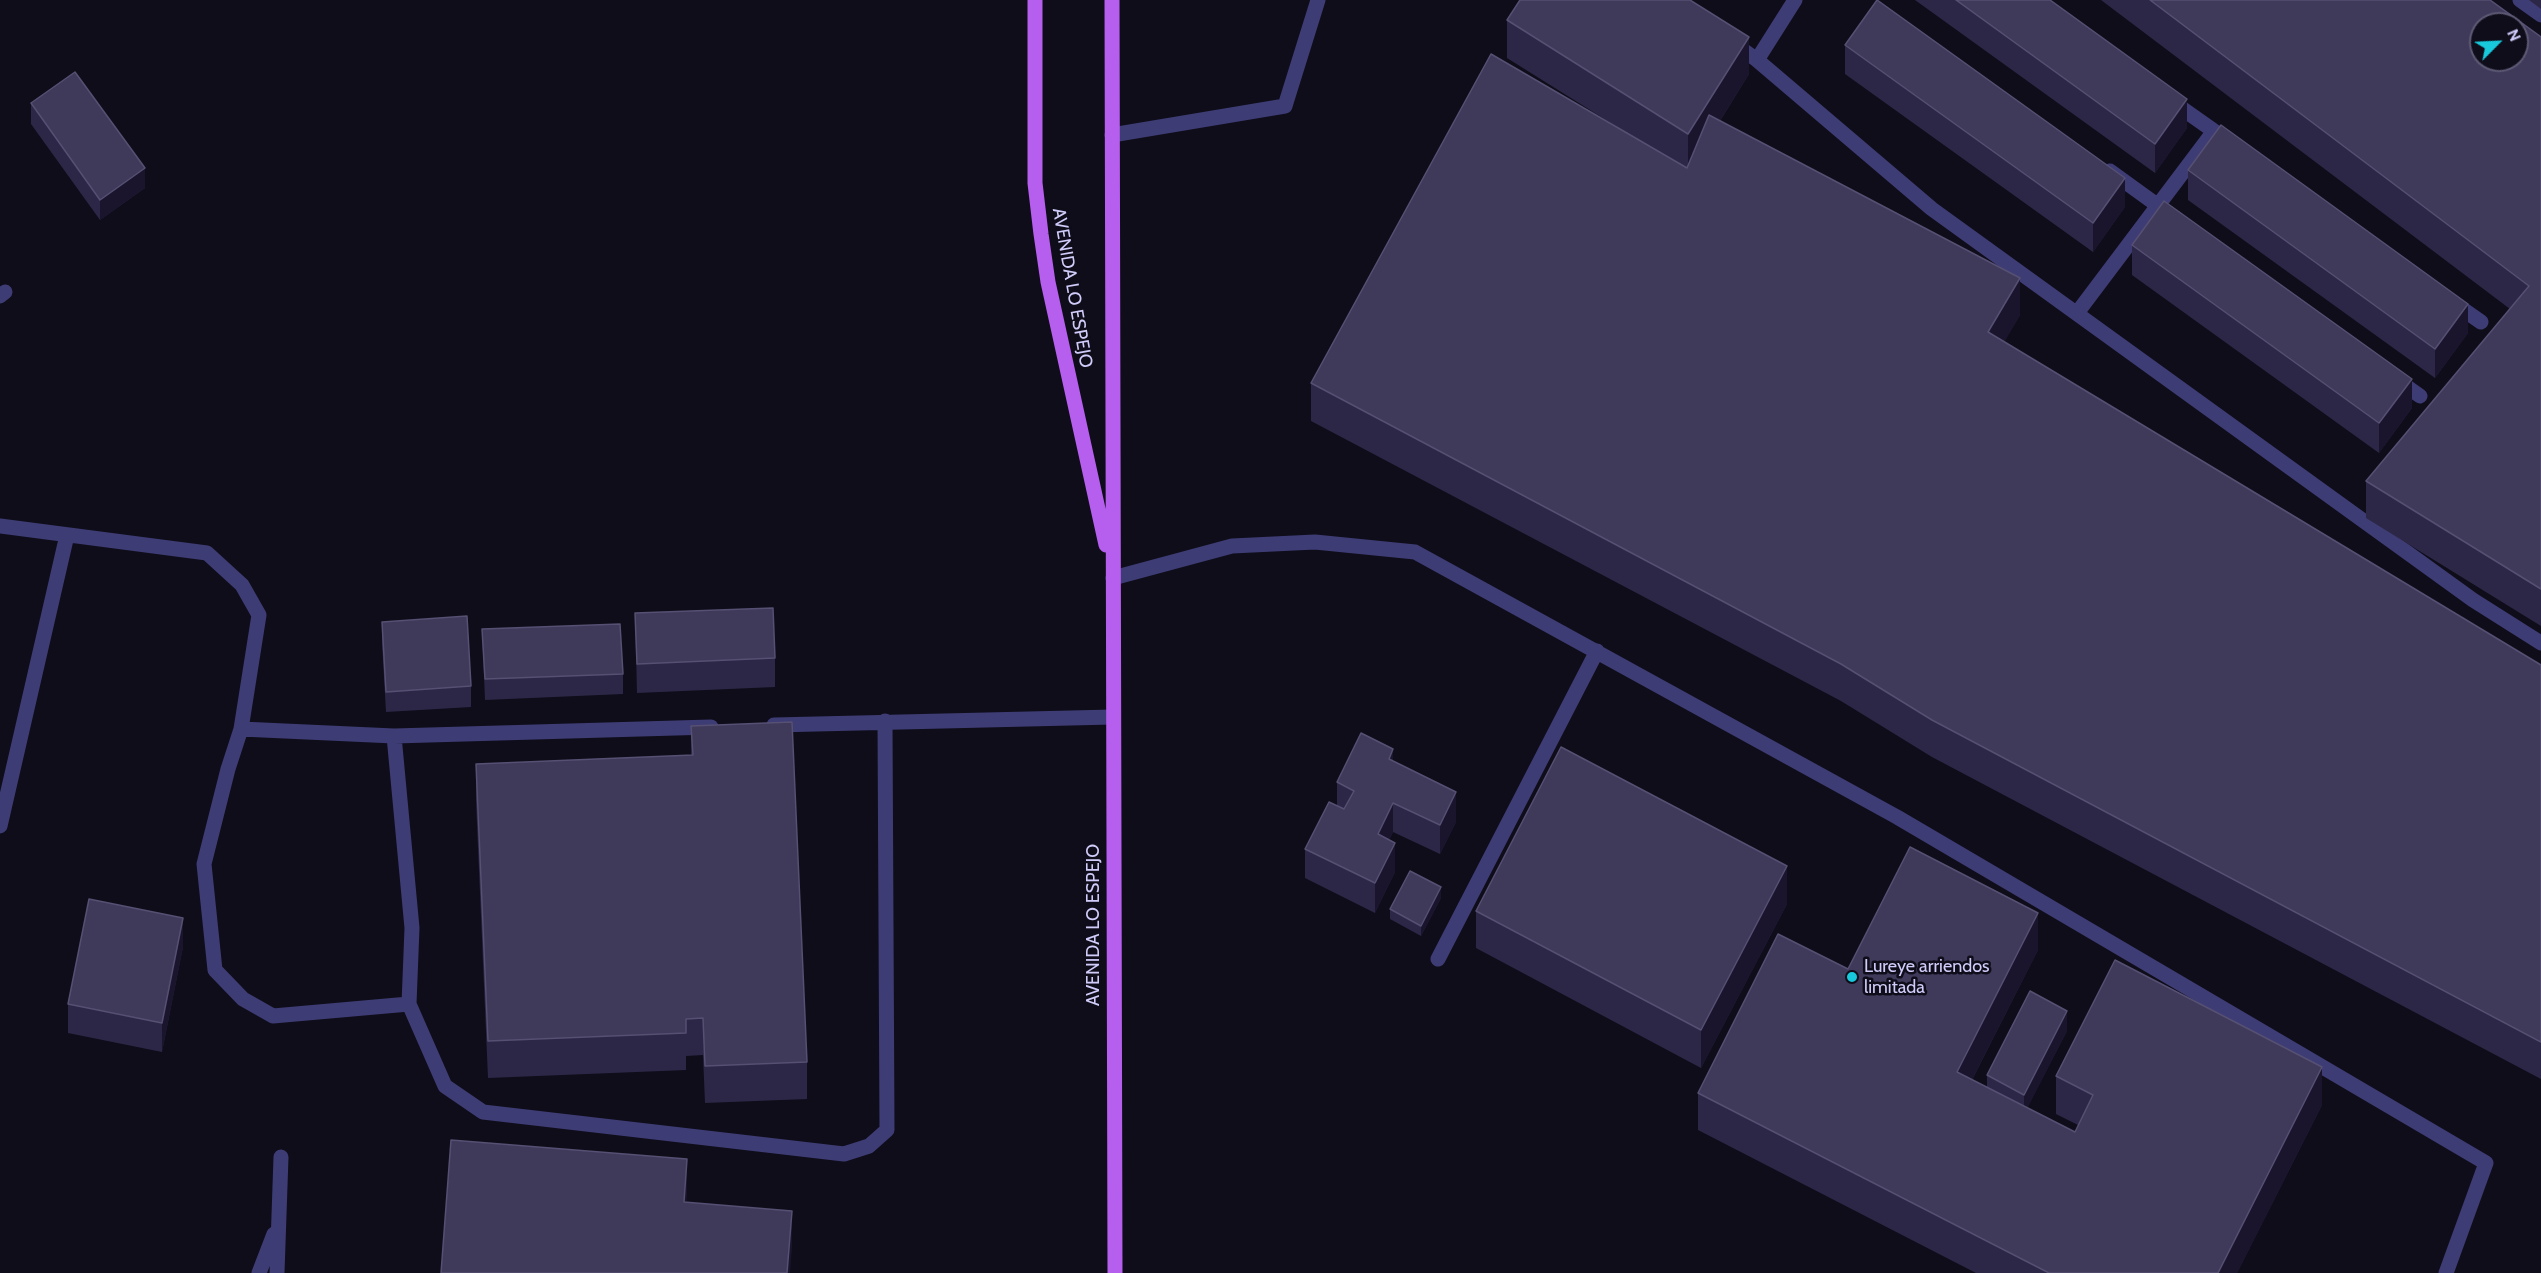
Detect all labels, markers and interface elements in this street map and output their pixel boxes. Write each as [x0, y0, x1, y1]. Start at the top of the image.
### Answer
north arrow [2469, 12, 2529, 72]
text: N [2503, 26, 2525, 44]
street label: AVENIDA LO ESPEJO [1047, 206, 1097, 370]
street label: AVENIDA LO ESPEJO [1083, 844, 1105, 1006]
place label: Lureye arriendos limitada [1864, 956, 1990, 998]
marker: Lureye arriendos limitada [1845, 970, 1859, 984]

